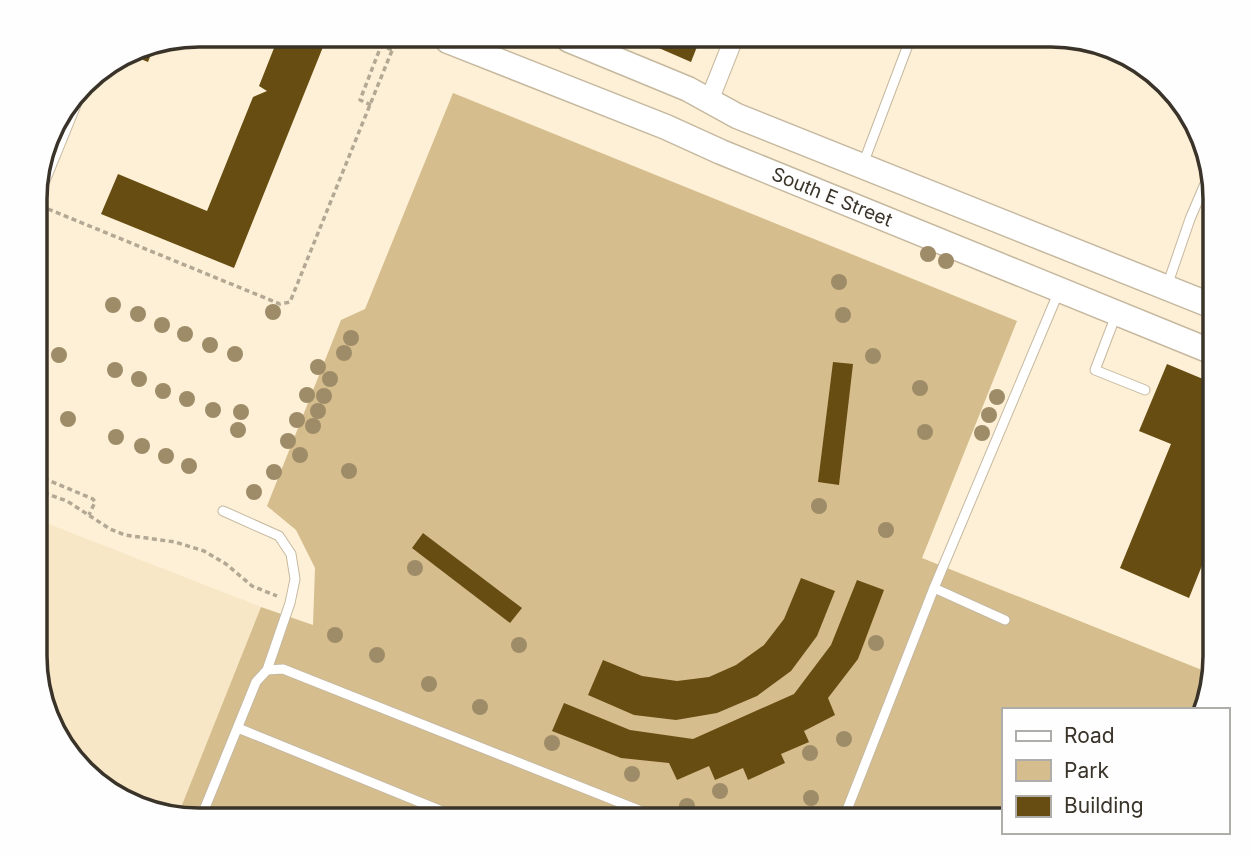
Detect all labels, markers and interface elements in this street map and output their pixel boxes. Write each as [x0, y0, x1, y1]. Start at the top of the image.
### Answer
street label: South E Street [768, 162, 896, 232]
legend [1002, 708, 1229, 834]
text: Road [1064, 723, 1115, 748]
text: Park [1064, 758, 1109, 783]
text: Building [1064, 793, 1144, 818]

